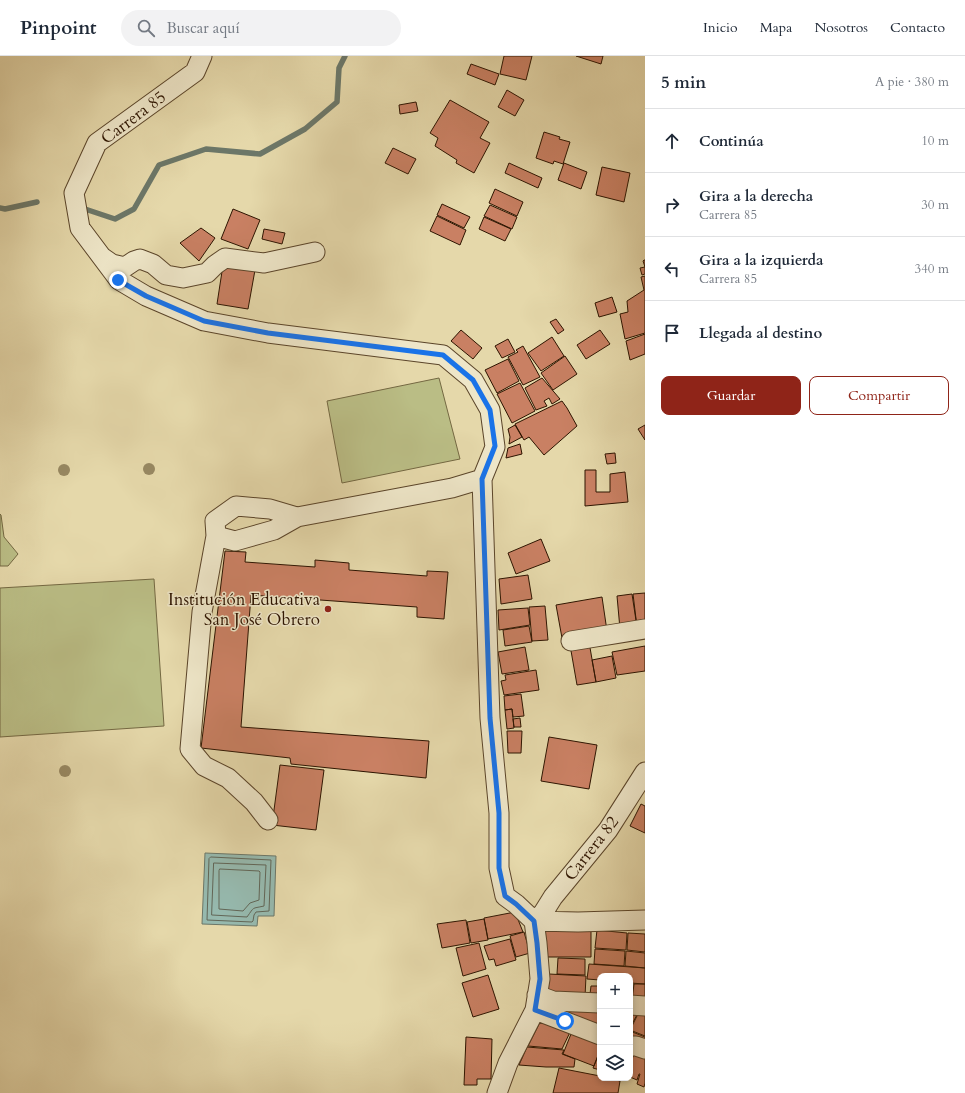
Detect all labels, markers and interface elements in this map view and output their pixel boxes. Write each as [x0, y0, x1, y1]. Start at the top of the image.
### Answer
search box [121, 10, 401, 46]
text: Pinpoint [20, 15, 97, 41]
icon: search [135, 17, 157, 39]
text: Buscar aquí [167, 18, 240, 38]
text: Inicio [703, 18, 738, 37]
text: Mapa [760, 18, 792, 37]
text: Nosotros [814, 18, 868, 37]
text: Contacto [890, 18, 945, 37]
text: 5 min [661, 71, 706, 94]
text: A pie · 380 m [875, 73, 949, 91]
street label: Carrera 85 [96, 85, 171, 149]
icon: ahead [661, 130, 683, 152]
text: Continúa [699, 131, 764, 151]
text: 10 m [921, 132, 949, 150]
text: Gira a la derecha [699, 186, 813, 206]
icon: right [661, 194, 683, 216]
text: 30 m [921, 196, 949, 214]
text: Carrera 85 [699, 206, 757, 224]
text: Gira a la izquierda [699, 250, 823, 270]
icon: left [661, 258, 683, 280]
text: 340 m [915, 260, 949, 278]
text: Carrera 85 [699, 270, 757, 288]
route end [109, 271, 127, 289]
icon: arrive [661, 322, 683, 344]
text: Llegada al destino [699, 323, 822, 343]
button: Guardar [661, 376, 801, 415]
button: Compartir [809, 376, 949, 415]
place label: Institución Educativa San José Obrero [168, 588, 321, 631]
marker: Institución Educativa San José Obrero [323, 604, 333, 614]
street label: Carrera 82 [559, 811, 624, 885]
map controls [597, 973, 633, 1081]
button: + [597, 973, 633, 1009]
button: − [597, 1009, 633, 1045]
route start [556, 1012, 574, 1030]
button: layers [597, 1045, 633, 1081]

